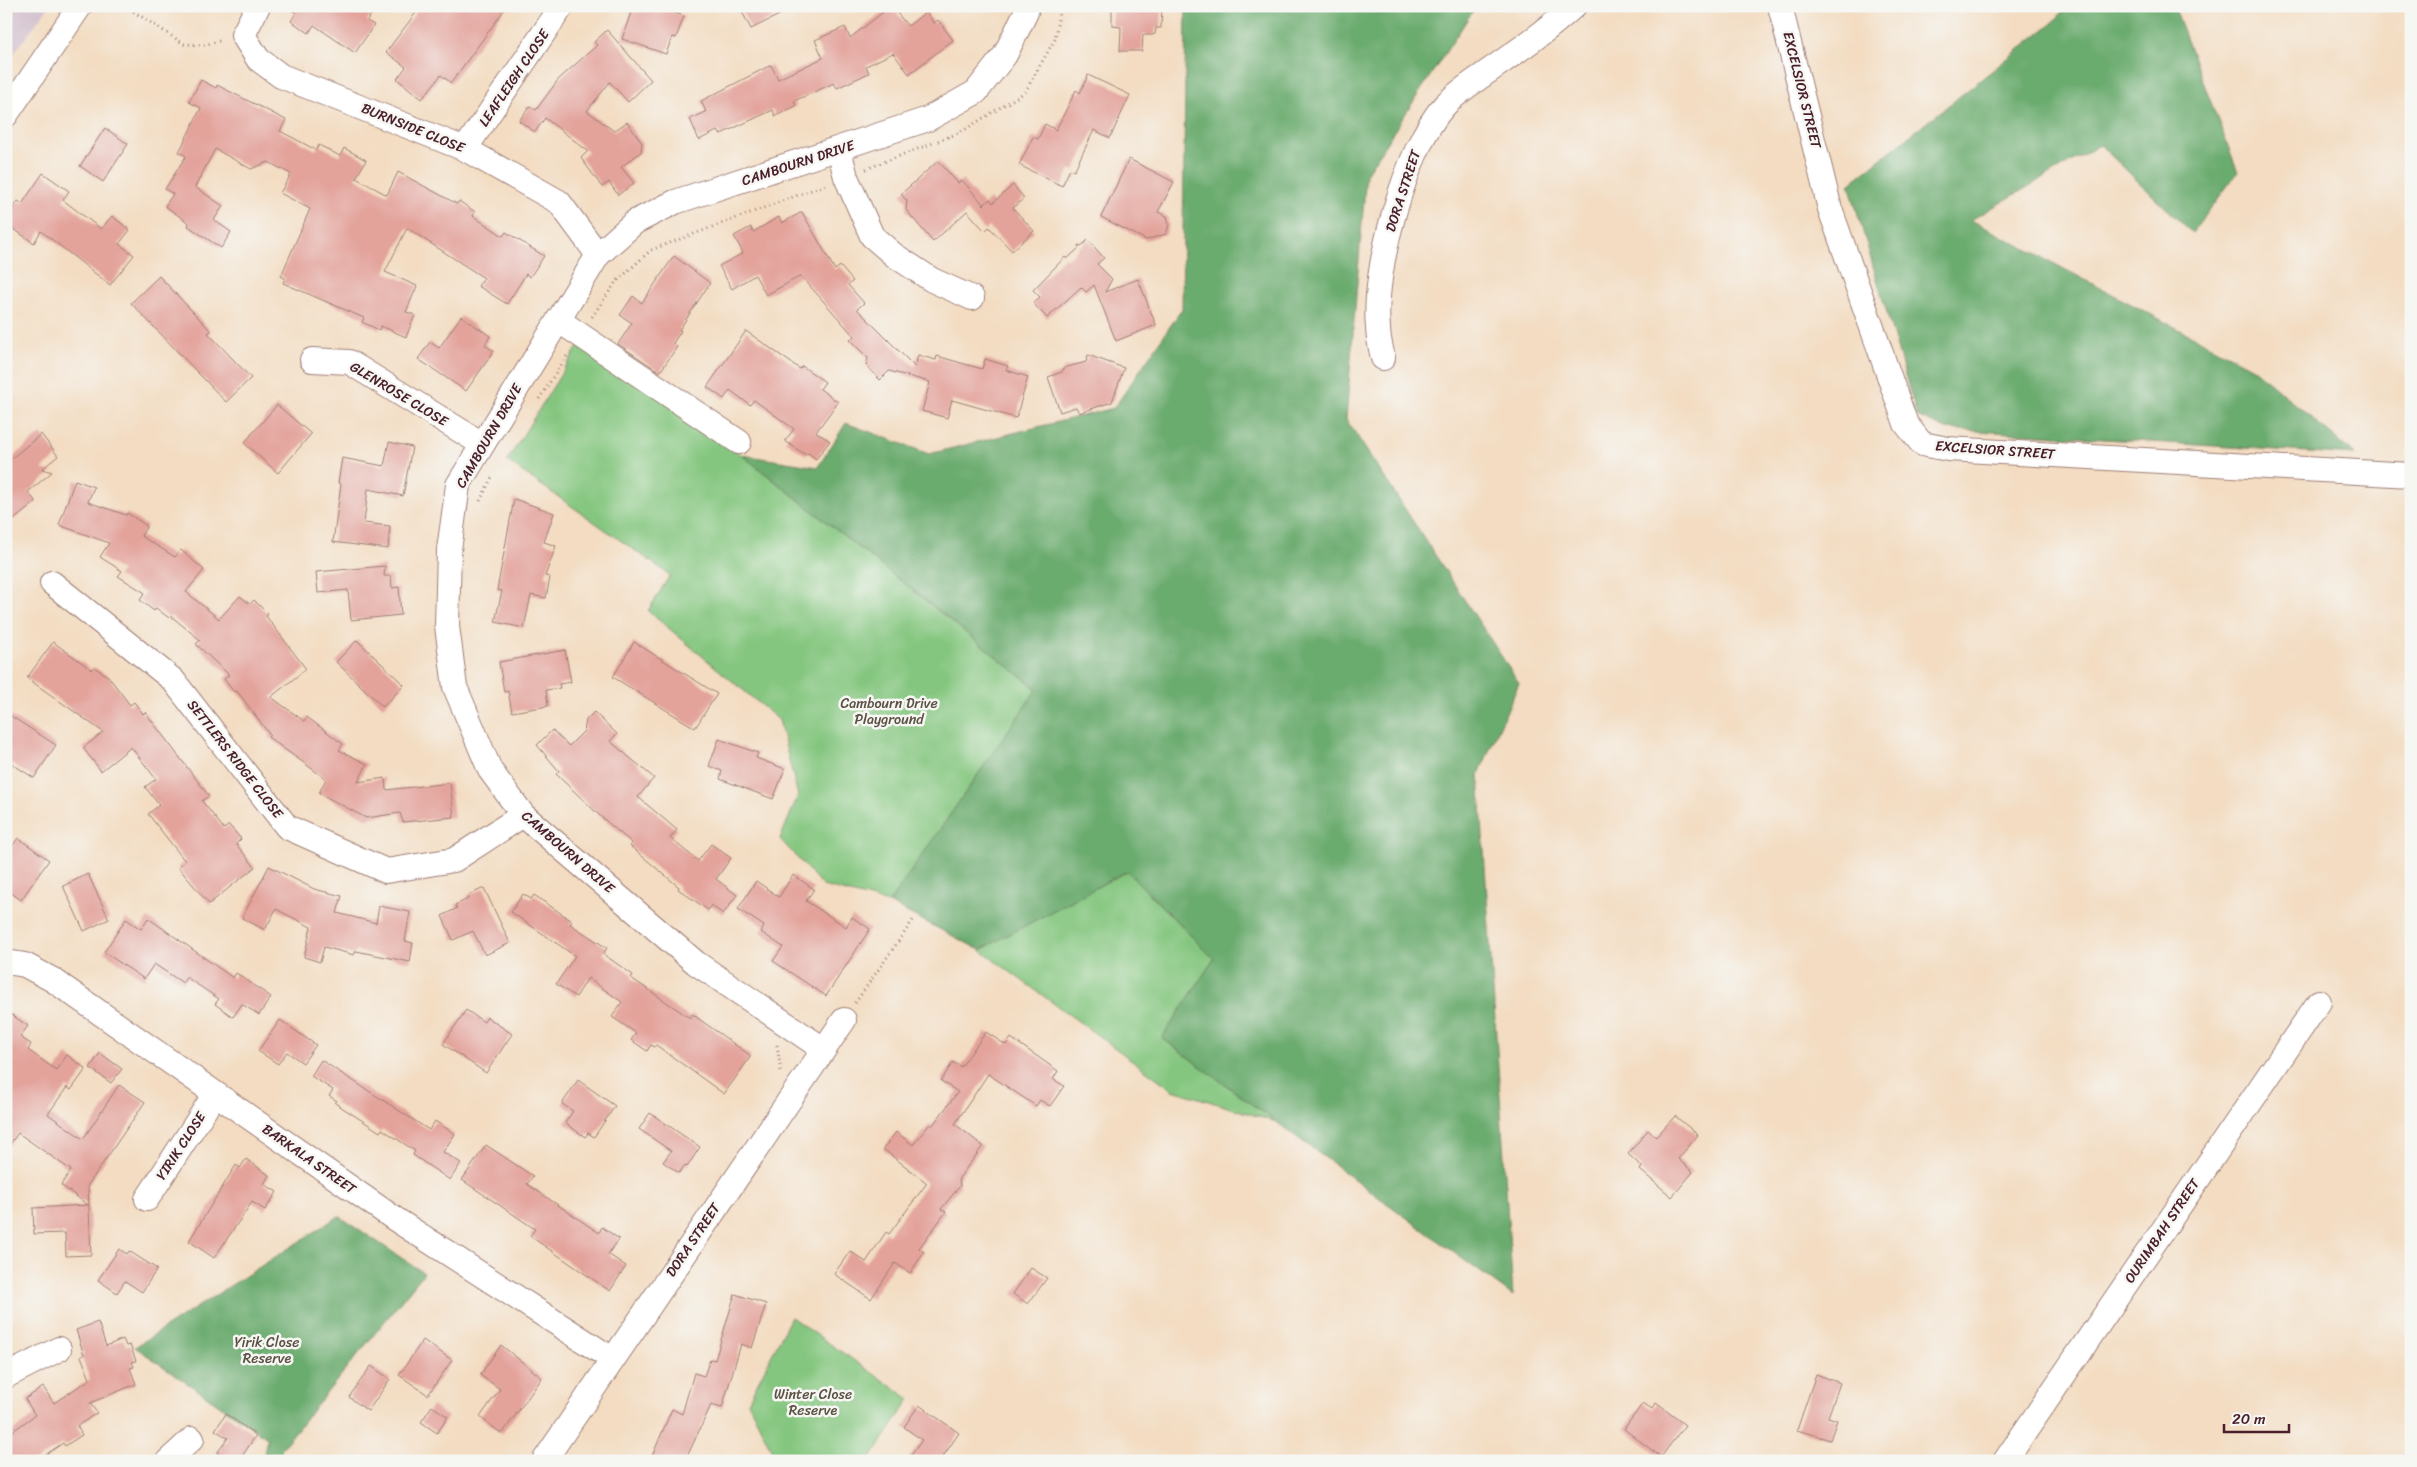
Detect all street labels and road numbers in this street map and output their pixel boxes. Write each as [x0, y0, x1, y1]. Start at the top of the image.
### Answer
street label: LEAFLEIGH CLOSE [472, 23, 557, 132]
street label: EXCELSIOR STREET [1775, 29, 1829, 152]
street label: BURNSIDE CLOSE [357, 96, 470, 161]
street label: CAMBOURN DRIVE [738, 133, 859, 193]
street label: DORA STREET [1378, 146, 1428, 235]
street label: GLENROSE CLOSE [345, 355, 454, 434]
street label: CAMBOURN DRIVE [449, 378, 530, 493]
street label: EXCELSIOR STREET [1934, 433, 2057, 467]
street label: SETTLERS RIDGE CLOSE [180, 694, 290, 825]
street label: CAMBOURN DRIVE [516, 804, 621, 901]
street label: YIRIK CLOSE [149, 1106, 213, 1185]
street label: BARKALA STREET [257, 1117, 363, 1202]
street label: OURIMBAH STREET [2118, 1172, 2207, 1289]
street label: DORA STREET [659, 1197, 728, 1282]

